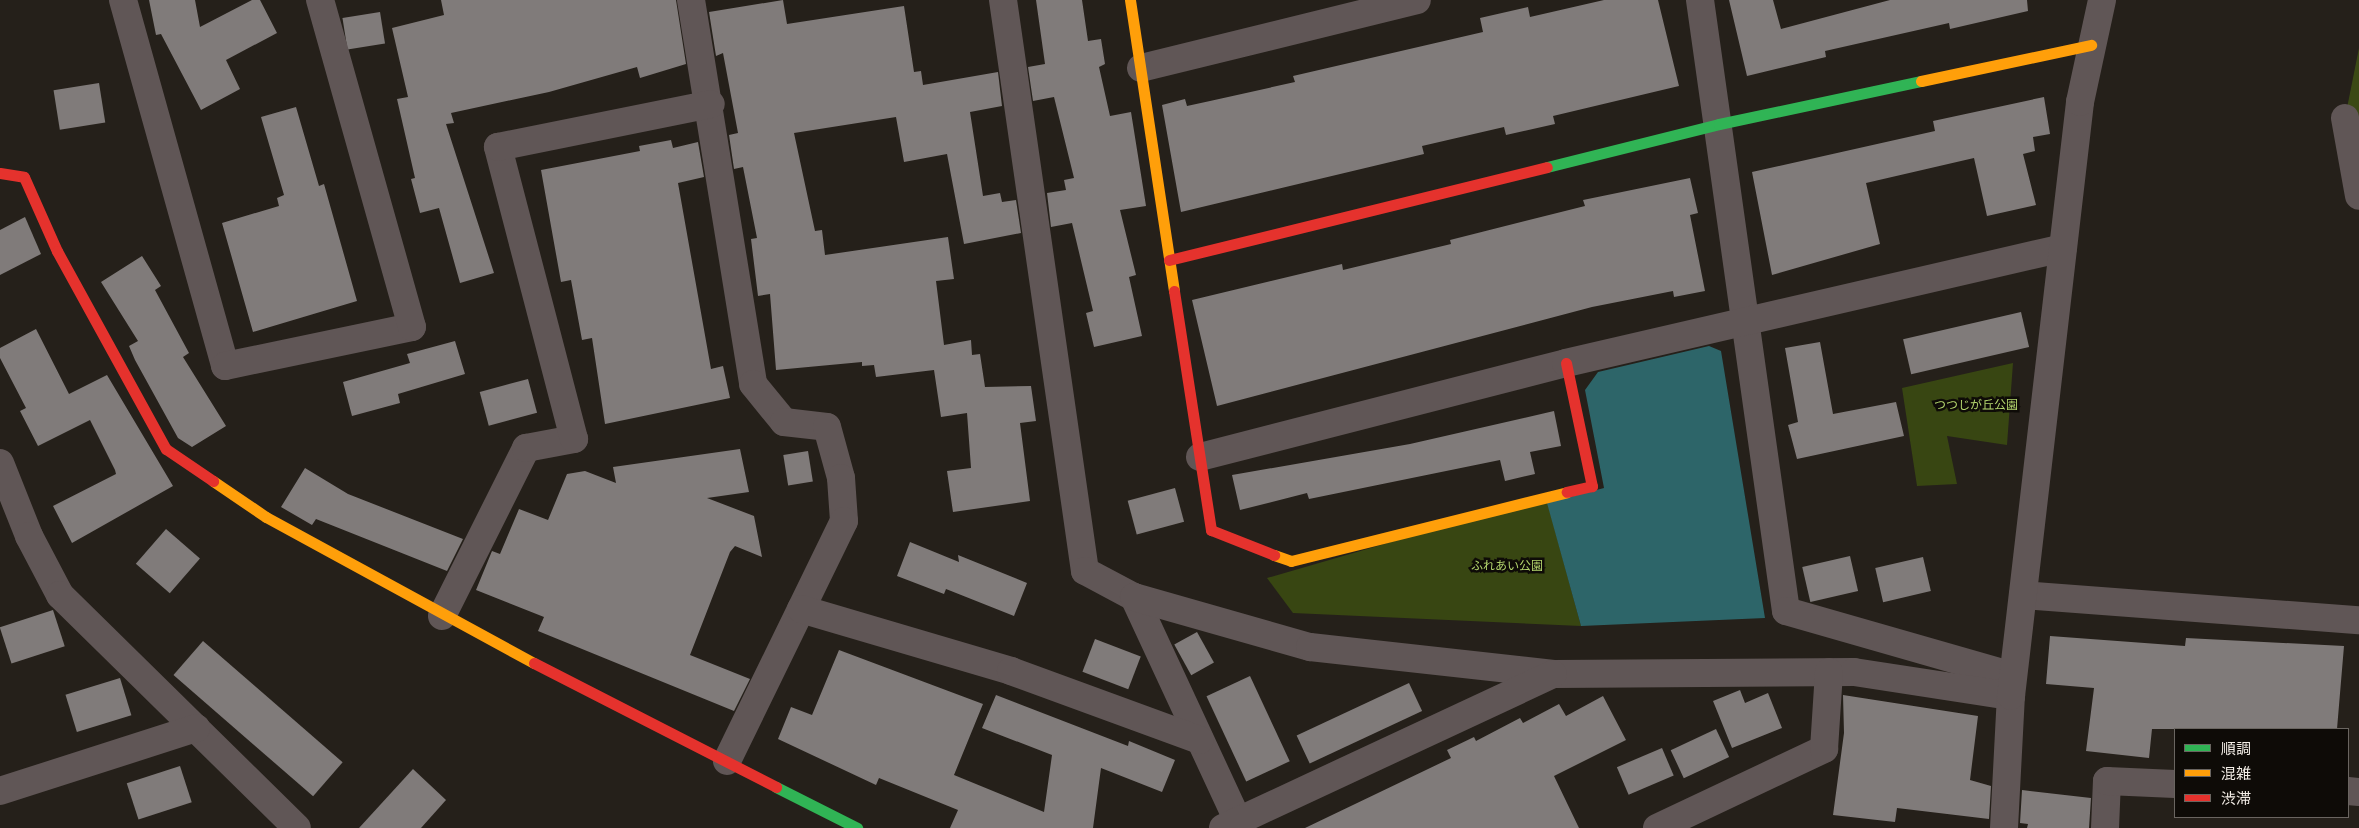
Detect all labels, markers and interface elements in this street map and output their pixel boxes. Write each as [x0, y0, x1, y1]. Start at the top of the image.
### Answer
park label: つつじが丘公園 [1934, 399, 2018, 413]
park label: ふれあい公園 [1471, 560, 1543, 574]
legend [2174, 728, 2349, 818]
text: 順調 [2221, 740, 2251, 758]
text: 混雑 [2221, 765, 2251, 783]
text: 渋滞 [2221, 790, 2251, 808]

